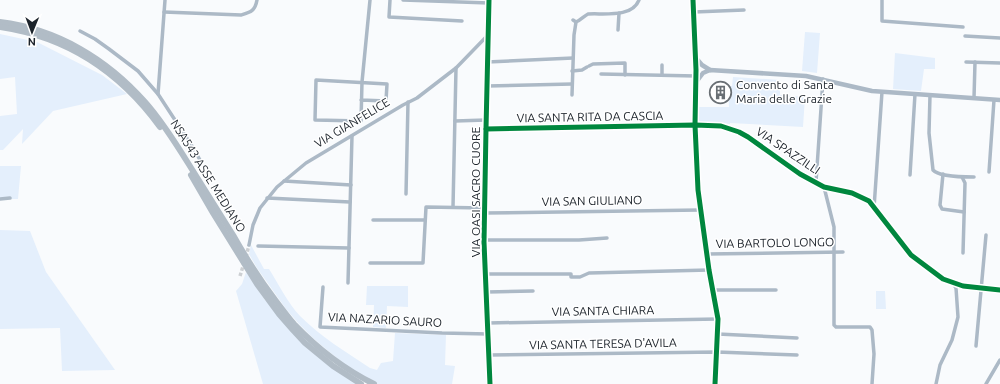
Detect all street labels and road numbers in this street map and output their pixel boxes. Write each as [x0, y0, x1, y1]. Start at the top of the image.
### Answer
street label: VIA GIANFELICE [312, 95, 392, 150]
street label: VIA SANTA RITA DA CASCIA [517, 109, 664, 124]
street label: NSA543 ASSE MEDIANO [168, 117, 248, 234]
street label: VIA SPAZZILLI [754, 124, 823, 177]
street label: VIA OASI SACRO CUORE [469, 127, 482, 257]
street label: VIA SAN GIULIANO [542, 193, 642, 208]
street label: VIA BARTOLO LONGO [716, 235, 834, 250]
street label: VIA SANTA CHIARA [552, 303, 655, 318]
street label: VIA NAZARIO SAURO [328, 310, 442, 329]
street label: VIA SANTA TERESA D'AVILA [529, 336, 677, 351]

